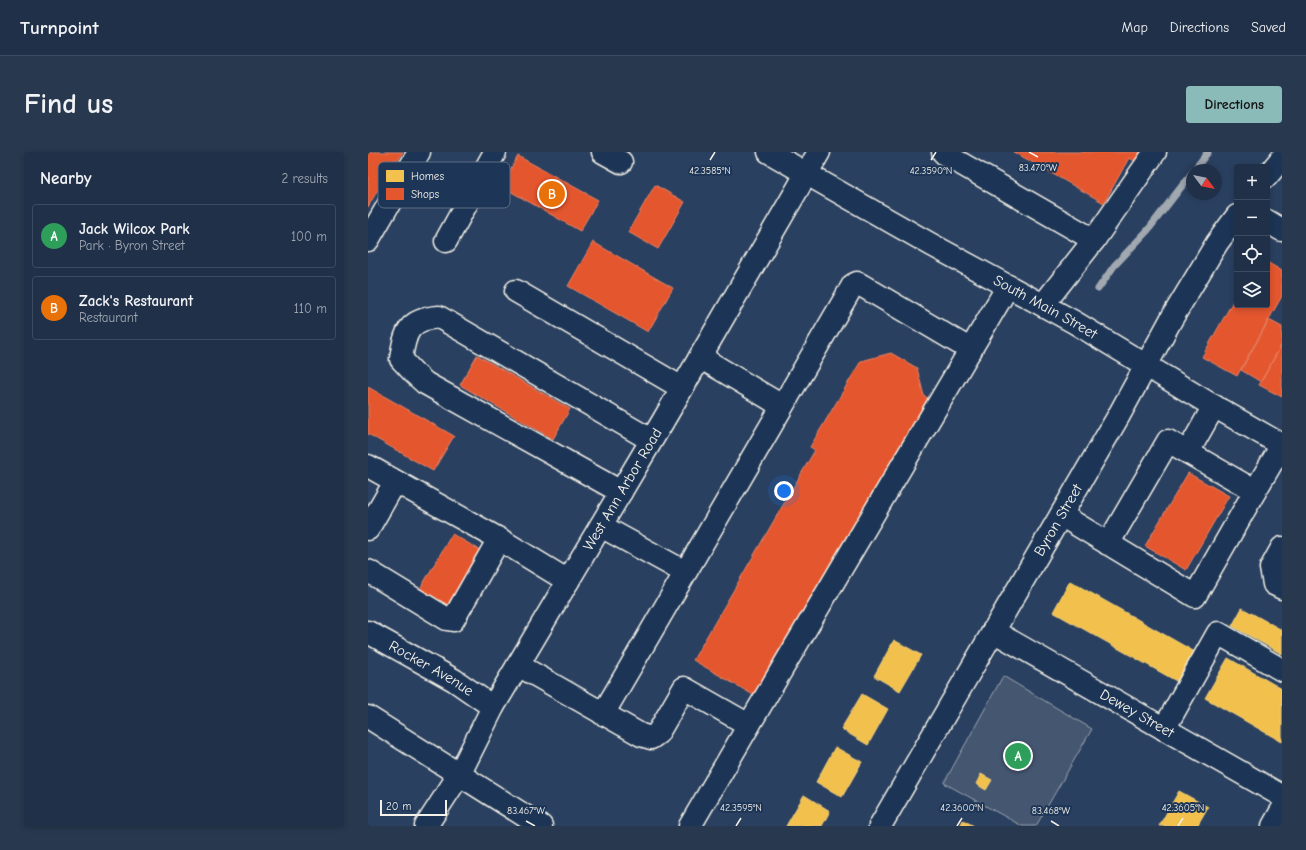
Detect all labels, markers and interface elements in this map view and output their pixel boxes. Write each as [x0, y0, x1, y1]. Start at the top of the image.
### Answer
text: Turnpoint [20, 17, 99, 39]
text: Map [1121, 19, 1148, 36]
text: Directions [1170, 19, 1229, 36]
text: Saved [1251, 19, 1286, 36]
button: Directions [1186, 86, 1282, 123]
text: Find us [24, 88, 113, 120]
legend [378, 162, 510, 208]
text: 83.470°W [1019, 162, 1058, 174]
north arrow [1186, 164, 1222, 200]
map controls [1234, 164, 1270, 308]
button: + [1234, 164, 1270, 200]
text: 42.3585°N [689, 165, 731, 177]
text: 42.3590°N [910, 165, 952, 177]
text: Nearby [40, 169, 91, 188]
text: Homes [411, 170, 444, 183]
text: 2 results [281, 171, 328, 186]
pin: B [539, 179, 565, 209]
text: Shops [411, 188, 440, 201]
button: − [1234, 200, 1270, 236]
text: Jack Wilcox Park [79, 220, 190, 238]
text: A [50, 229, 58, 244]
text: 100 m [291, 229, 327, 244]
button: locate [1234, 236, 1270, 272]
text: Park · Byron Street [79, 238, 185, 253]
street label: South Main Street [990, 271, 1101, 343]
button: layers [1234, 272, 1270, 308]
text: Zack's Restaurant [79, 292, 193, 310]
text: B [50, 301, 58, 316]
text: 110 m [294, 301, 327, 316]
text: Restaurant [79, 310, 138, 325]
street label: West Ann Arbor Road [579, 425, 666, 554]
street label: Byron Street [1030, 480, 1086, 559]
your location [774, 481, 794, 501]
street label: Rocker Avenue [386, 637, 478, 700]
street label: Dewey Street [1097, 685, 1178, 742]
pin: A [1005, 741, 1031, 771]
scale bar [380, 798, 447, 817]
text: 20 m [386, 800, 411, 813]
text: 42.3595°N [720, 802, 762, 814]
text: 42.3600°N [940, 802, 984, 814]
text: 42.3605°N [1162, 802, 1204, 814]
text: 83.467°W [507, 805, 545, 817]
text: 83.468°W [1032, 805, 1070, 817]

